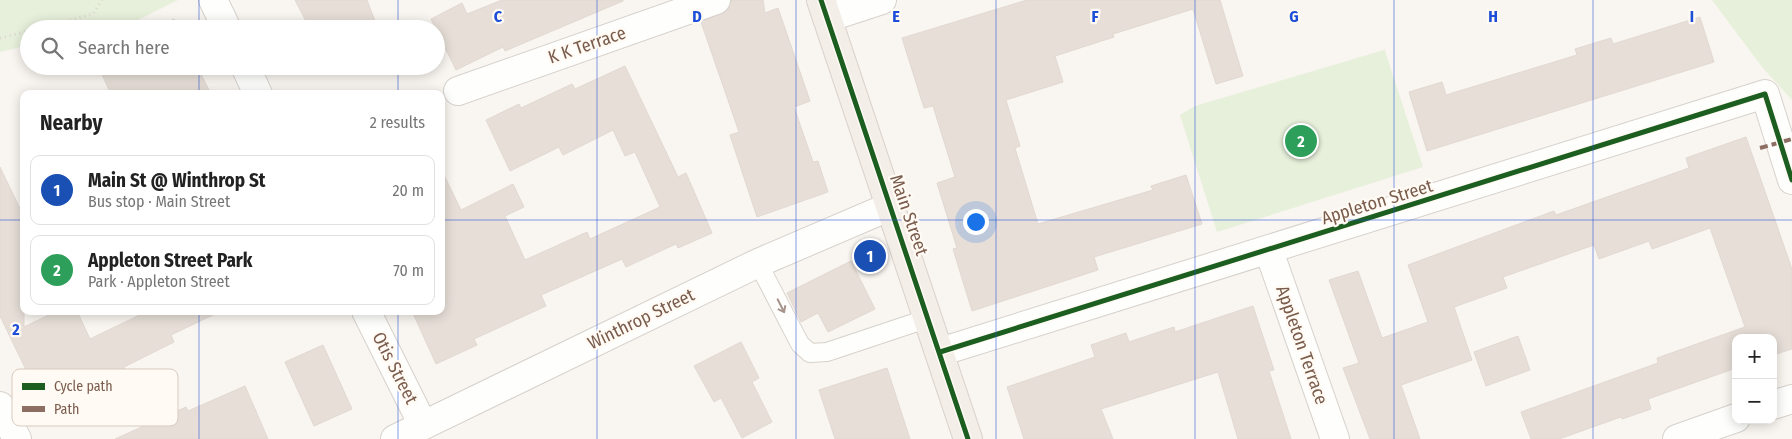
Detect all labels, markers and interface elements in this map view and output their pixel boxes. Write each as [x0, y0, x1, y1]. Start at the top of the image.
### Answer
text: C [494, 7, 503, 26]
text: D [692, 7, 702, 26]
text: E [892, 7, 900, 26]
text: F [1091, 7, 1099, 26]
text: G [1289, 7, 1299, 26]
text: H [1488, 7, 1498, 26]
text: I [1690, 7, 1694, 26]
search box [20, 20, 445, 75]
street label: K K Terrace [545, 21, 629, 69]
icon: search [38, 34, 66, 62]
text: Search here [78, 36, 170, 59]
text: Nearby [40, 110, 102, 136]
text: 2 results [370, 113, 425, 132]
pin: 2 [1285, 122, 1317, 160]
text: Main St @ Winthrop St [88, 169, 266, 192]
street label: Main Street [885, 172, 933, 258]
street label: Appleton Street [1319, 175, 1435, 229]
text: 1 [54, 181, 60, 200]
text: 20 m [393, 181, 424, 200]
text: Bus stop · Main Street [88, 192, 230, 211]
your location [963, 209, 989, 235]
pin: 1 [854, 237, 886, 275]
text: Appleton Street Park [88, 249, 252, 272]
text: 2 [53, 261, 61, 280]
text: 70 m [393, 261, 424, 280]
text: Park · Appleton Street [88, 272, 230, 291]
street label: Appleton Terrace [1271, 283, 1333, 407]
street label: Winthrop Street [584, 284, 698, 354]
one-way arrow [776, 299, 786, 314]
text: 2 [11, 320, 20, 339]
street label: Otis Street [368, 328, 423, 408]
map controls [1732, 334, 1777, 424]
button: + [1732, 334, 1777, 379]
legend [12, 369, 178, 426]
text: Cycle path [54, 378, 113, 395]
button: − [1732, 379, 1777, 424]
text: Path [54, 401, 79, 418]

